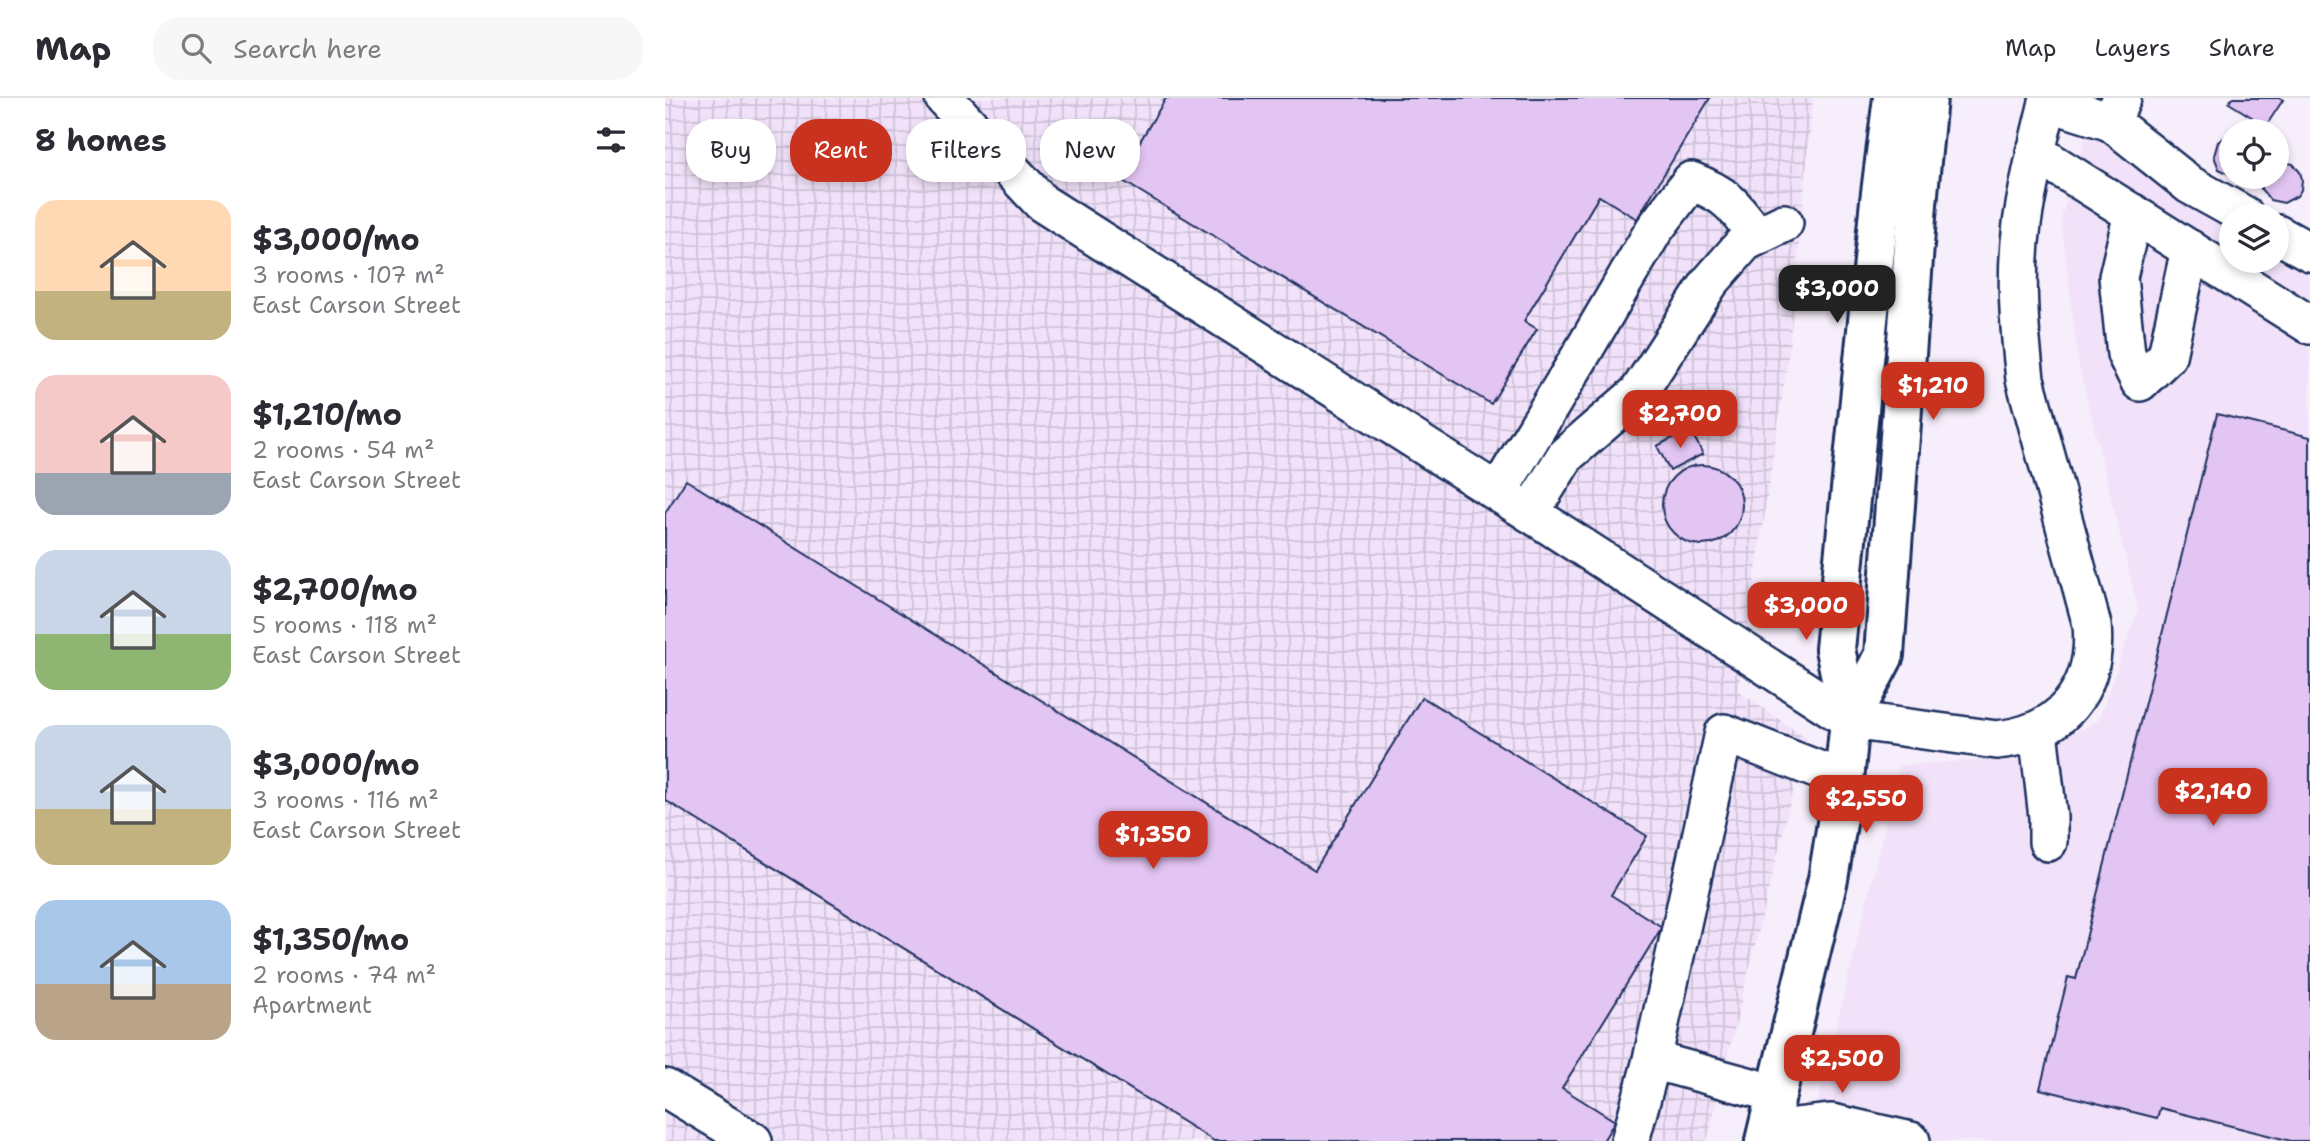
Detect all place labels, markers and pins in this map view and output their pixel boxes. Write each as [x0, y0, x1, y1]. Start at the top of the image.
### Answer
pin: $3,000 [1780, 266, 1894, 325]
pin: $1,210 [1876, 362, 1990, 422]
pin: $2,700 [1623, 390, 1737, 450]
pin: $3,000 [1749, 582, 1863, 642]
pin: $2,140 [2156, 768, 2270, 828]
pin: $2,550 [1809, 776, 1923, 835]
pin: $1,350 [1096, 812, 1210, 871]
pin: $2,500 [1785, 1035, 1899, 1095]

